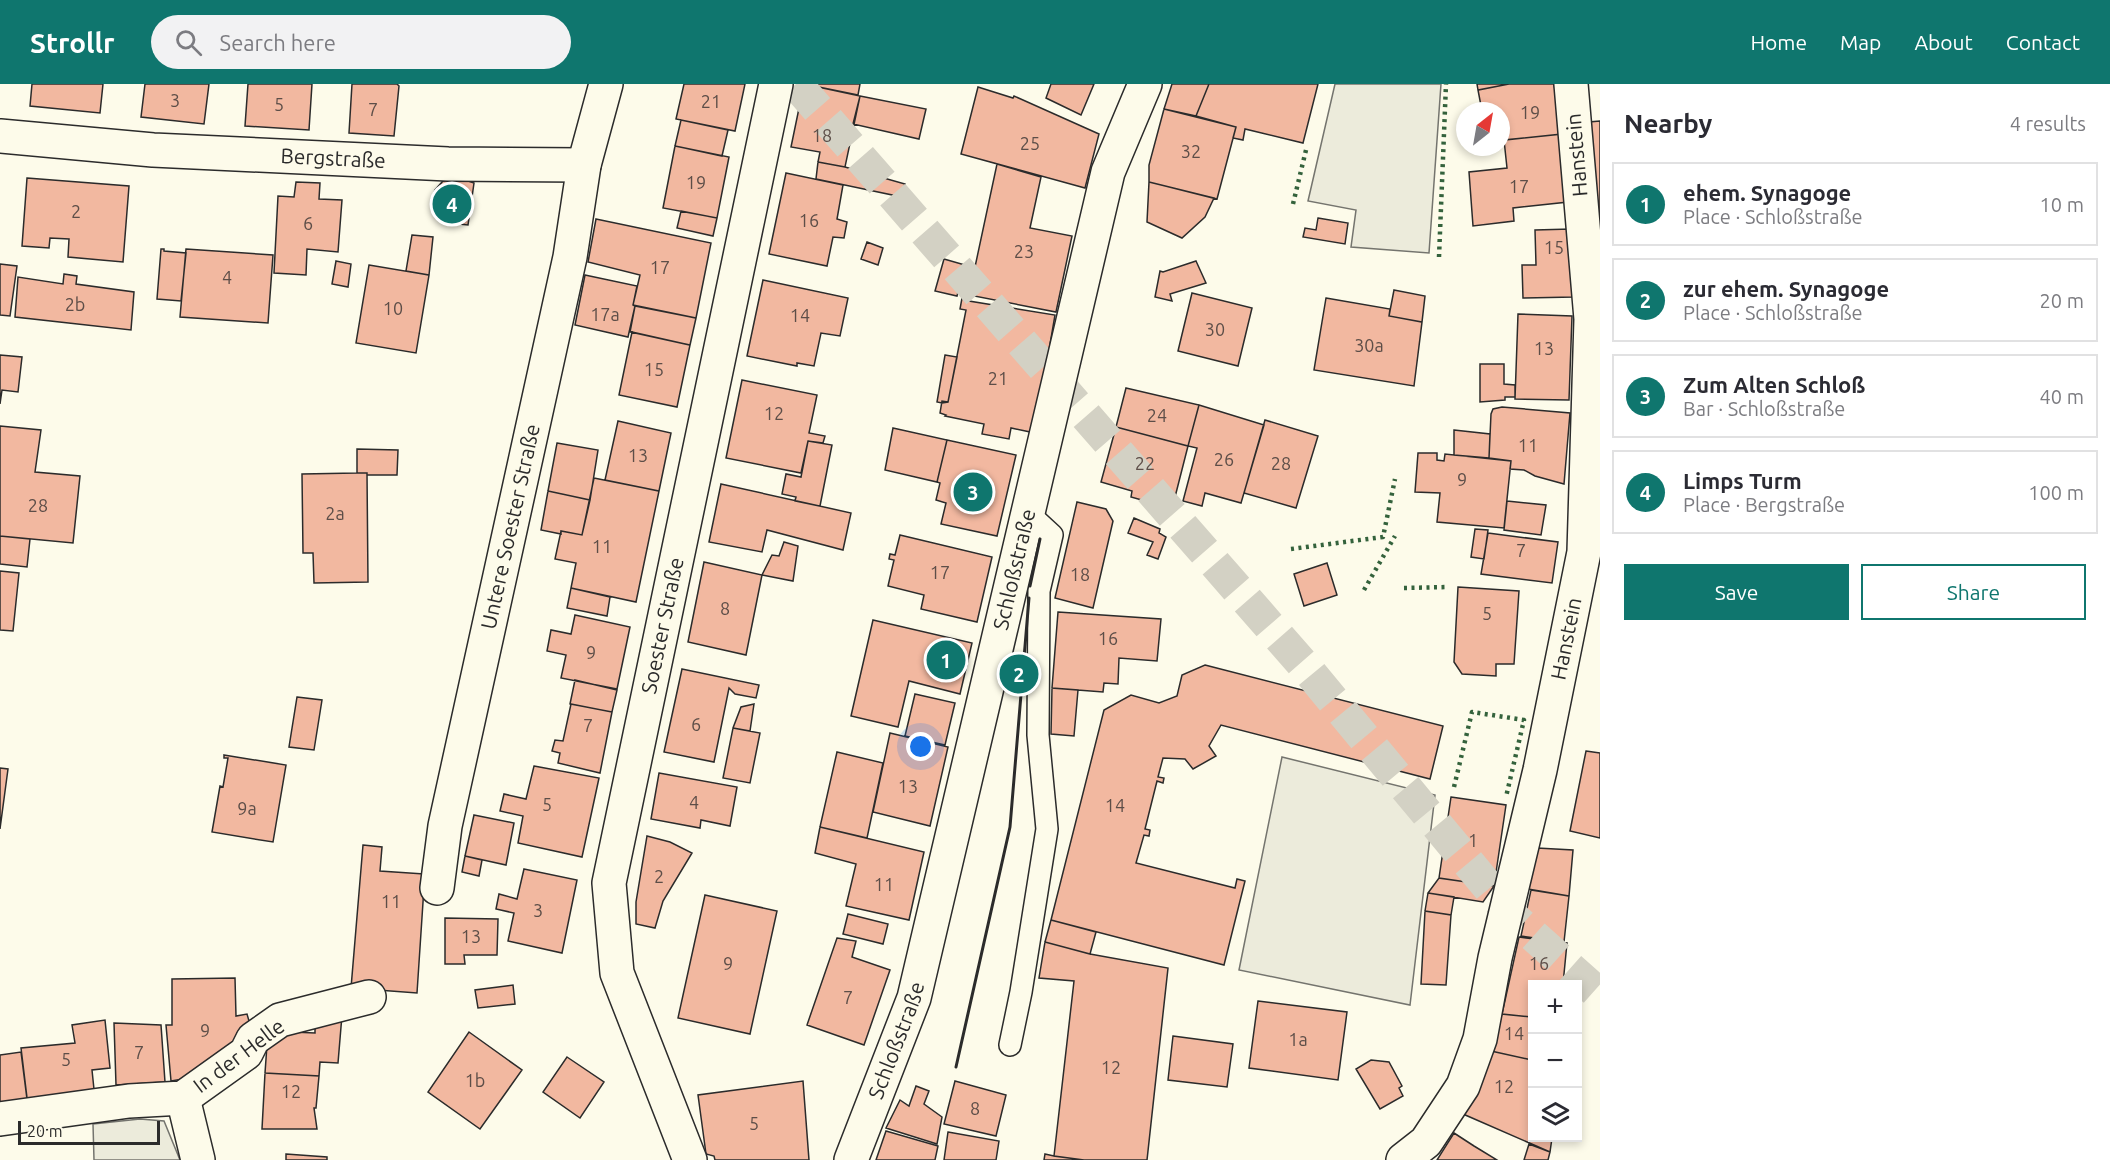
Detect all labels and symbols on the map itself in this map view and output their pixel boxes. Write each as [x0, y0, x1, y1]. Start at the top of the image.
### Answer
house number: 3 [170, 90, 180, 110]
house number: 21 [701, 91, 721, 111]
house number: 5 [274, 94, 284, 114]
house number: 7 [368, 99, 378, 119]
north arrow [1456, 102, 1510, 156]
house number: 19 [1520, 102, 1540, 122]
street label: Hanstein [1560, 112, 1592, 198]
house number: 18 [812, 125, 832, 145]
house number: 25 [1020, 133, 1040, 153]
house number: 32 [1181, 141, 1201, 161]
street label: Bergstraße [280, 143, 386, 172]
house number: 19 [686, 172, 706, 192]
house number: 17 [1509, 176, 1529, 196]
pin: 4 [432, 182, 472, 226]
house number: 2 [71, 201, 81, 221]
house number: 16 [799, 210, 819, 230]
house number: 6 [303, 213, 313, 233]
house number: 15 [1544, 237, 1564, 257]
house number: 23 [1014, 241, 1034, 261]
house number: 17 [650, 257, 670, 277]
house number: 4 [222, 267, 232, 287]
house number: 2b [65, 294, 85, 314]
house number: 10 [383, 298, 403, 318]
house number: 17a [590, 304, 620, 324]
house number: 14 [790, 305, 810, 325]
house number: 30 [1205, 319, 1225, 339]
house number: 30a [1354, 335, 1384, 355]
house number: 13 [1534, 338, 1554, 358]
house number: 15 [644, 359, 664, 379]
house number: 21 [988, 368, 1008, 388]
house number: 12 [764, 403, 784, 423]
house number: 24 [1147, 405, 1167, 425]
street label: Untere Soester Straße [476, 422, 544, 631]
house number: 11 [1518, 435, 1538, 455]
house number: 13 [628, 445, 648, 465]
house number: 26 [1214, 449, 1234, 469]
house number: 22 [1135, 453, 1155, 473]
house number: 28 [1271, 453, 1291, 473]
house number: 9 [1457, 469, 1467, 489]
pin: 3 [954, 470, 992, 514]
house number: 28 [28, 495, 48, 515]
house number: 2a [325, 503, 345, 523]
street label: Schloßstraße [988, 506, 1039, 632]
house number: 11 [592, 536, 612, 556]
house number: 7 [1516, 540, 1526, 560]
street label: Soester Straße [636, 555, 688, 696]
house number: 17 [930, 562, 950, 582]
house number: 18 [1070, 564, 1090, 584]
street label: Hanstein [1546, 595, 1586, 682]
house number: 8 [720, 598, 730, 618]
house number: 5 [1482, 603, 1492, 623]
house number: 16 [1098, 628, 1118, 648]
pin: 1 [926, 638, 966, 682]
house number: 9 [586, 642, 596, 662]
pin: 2 [1000, 652, 1038, 696]
house number: 6 [691, 714, 701, 734]
house number: 7 [583, 715, 593, 735]
your location [906, 732, 935, 761]
house number: 13 [898, 776, 918, 796]
house number: 4 [689, 792, 699, 812]
house number: 5 [542, 794, 552, 814]
house number: 14 [1105, 795, 1125, 815]
house number: 9a [237, 798, 257, 818]
house number: 1 [1468, 830, 1478, 850]
house number: 2 [654, 866, 664, 886]
house number: 11 [874, 874, 894, 894]
house number: 11 [381, 891, 401, 911]
house number: 3 [533, 900, 543, 920]
house number: 13 [461, 926, 481, 946]
house number: 9 [723, 953, 733, 973]
house number: 16 [1529, 953, 1549, 973]
street label: Schloßstraße [863, 979, 928, 1102]
house number: 7 [843, 987, 853, 1007]
street label: In der Helle [188, 1013, 289, 1097]
house number: 9 [200, 1020, 210, 1040]
house number: 14 [1504, 1023, 1524, 1043]
house number: 1a [1288, 1029, 1308, 1049]
house number: 7 [134, 1042, 144, 1062]
house number: 5 [61, 1049, 71, 1069]
house number: 12 [1101, 1057, 1121, 1077]
house number: 1b [465, 1070, 485, 1090]
house number: 12 [1494, 1076, 1514, 1096]
house number: 12 [281, 1081, 301, 1101]
house number: 8 [970, 1098, 980, 1118]
house number: 5 [749, 1113, 759, 1133]
scale bar [18, 1118, 160, 1146]

